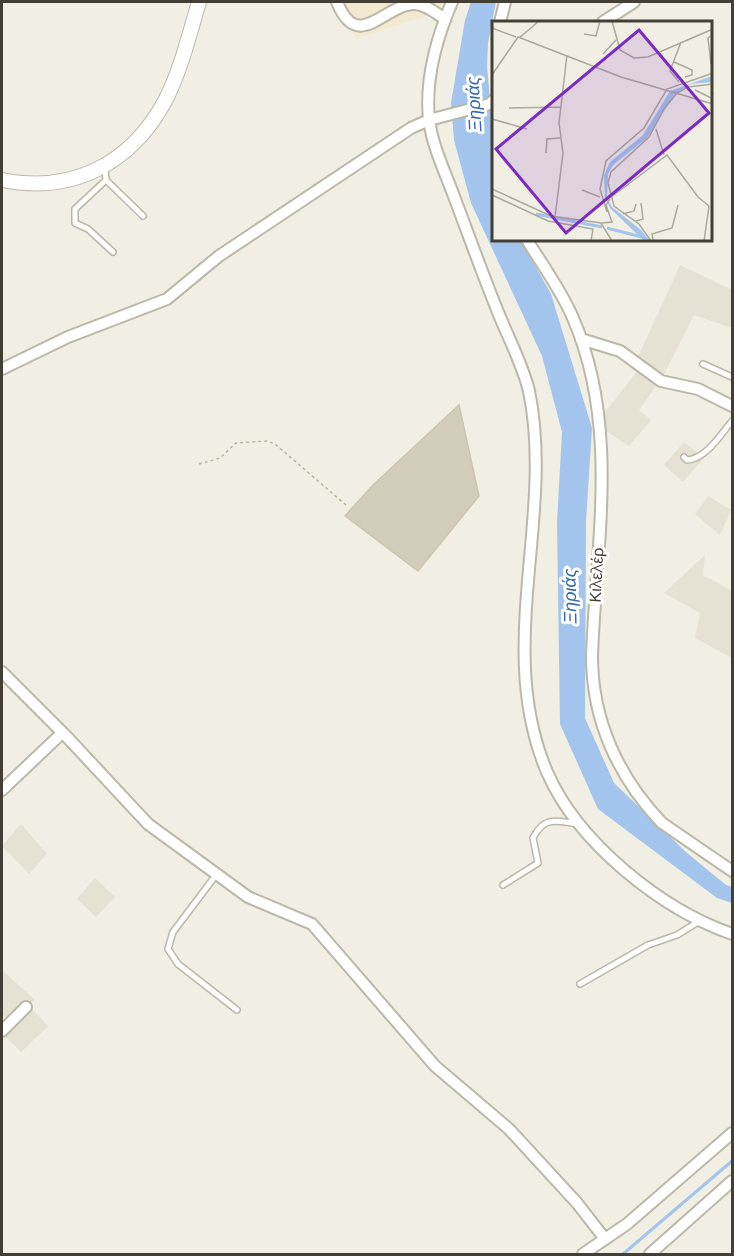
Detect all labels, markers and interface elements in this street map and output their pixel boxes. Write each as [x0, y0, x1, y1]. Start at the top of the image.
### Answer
inset map [492, 21, 713, 242]
water label: Ξηριάς [462, 76, 486, 133]
street label: Κιλελέρ [586, 547, 607, 603]
water label: Ξηριάς [559, 568, 581, 625]

